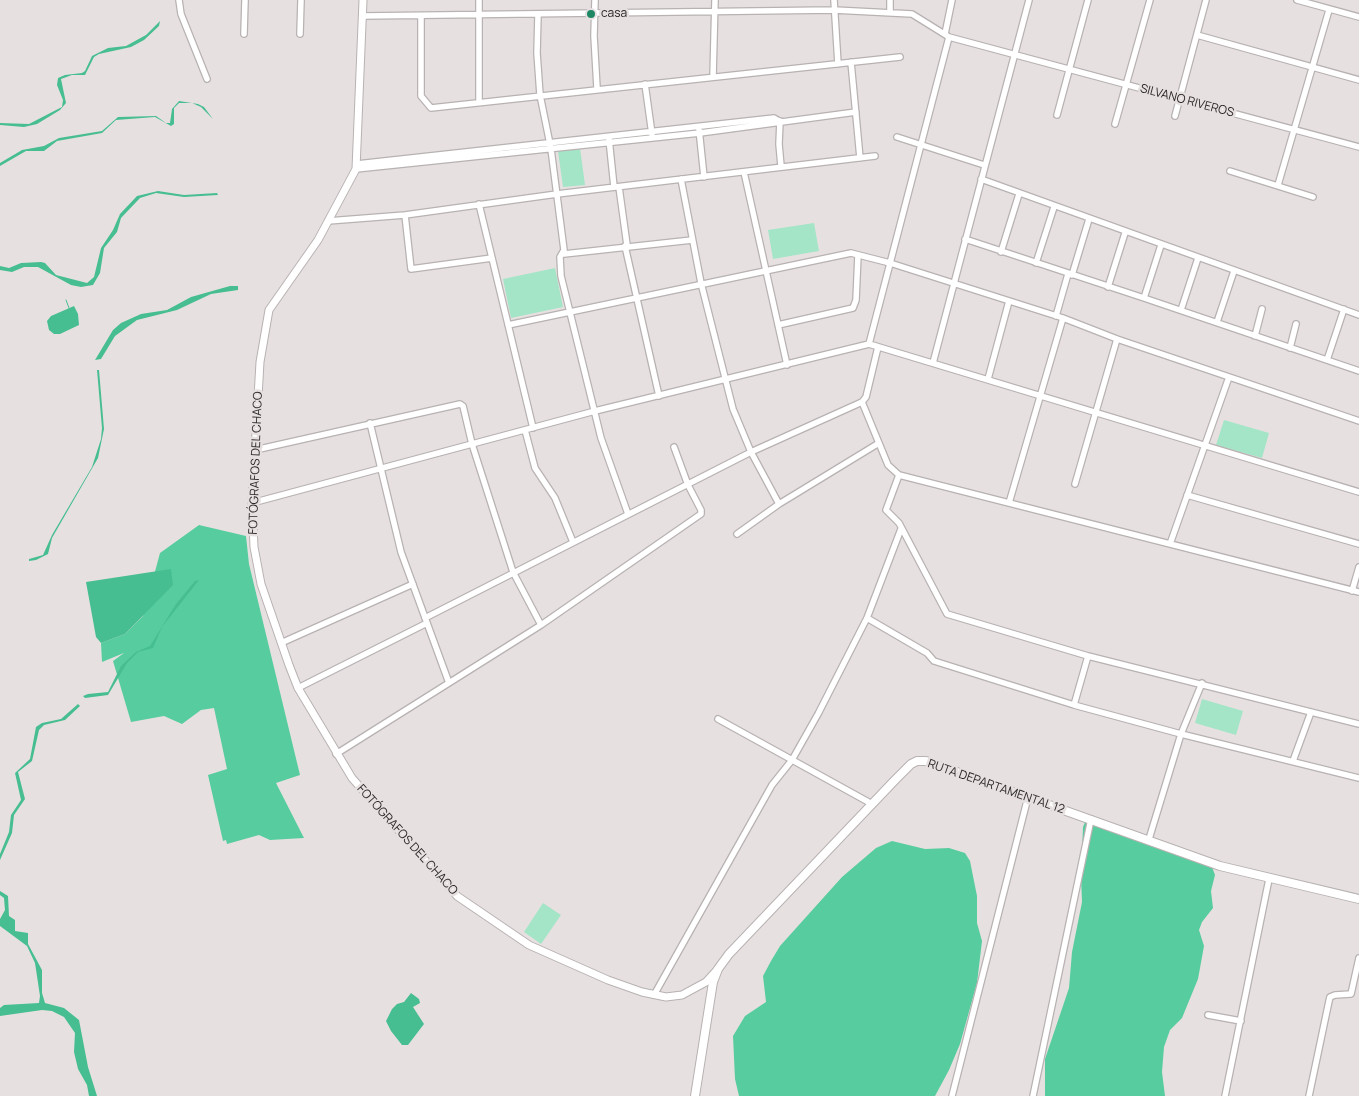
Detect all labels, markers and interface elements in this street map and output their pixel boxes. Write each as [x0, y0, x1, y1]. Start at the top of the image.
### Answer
place label: casa [601, 7, 627, 21]
marker: casa [585, 8, 597, 20]
street label: SILVANO RIVEROS [1138, 82, 1236, 120]
street label: FOTÓGRAFOS DEL CHACO [246, 391, 266, 535]
street label: RUTA DEPARTAMENTAL 12 [926, 757, 1066, 817]
street label: FOTÓGRAFOS DEL CHACO [354, 782, 460, 898]

